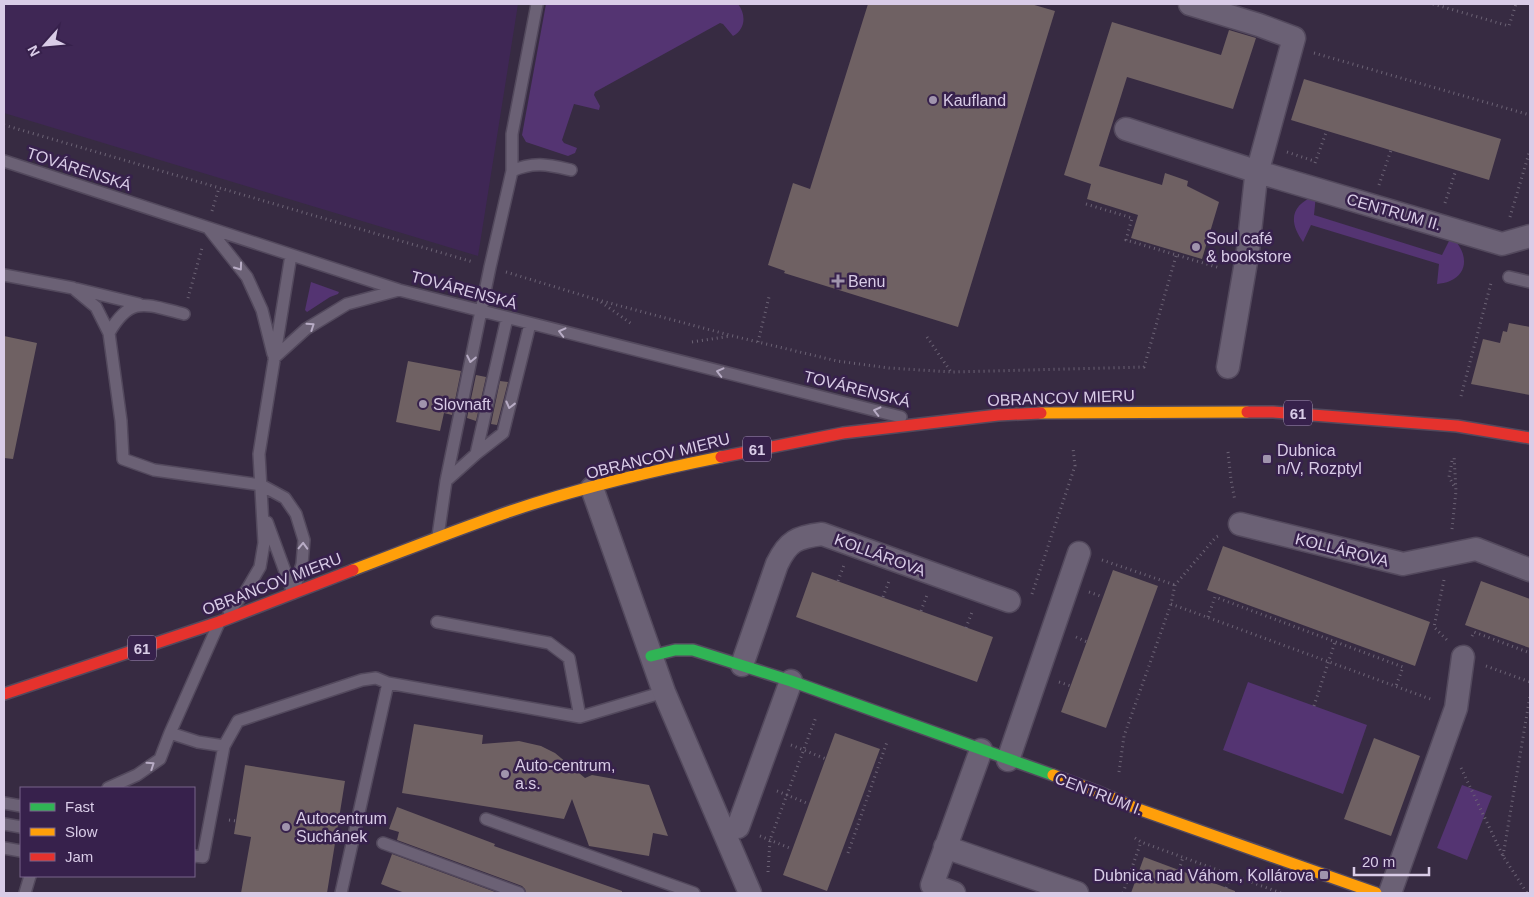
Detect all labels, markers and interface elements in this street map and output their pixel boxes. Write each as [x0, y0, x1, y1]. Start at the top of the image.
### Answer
north arrow [20, 20, 70, 70]
text: N [24, 43, 43, 59]
place label: Kaufland [943, 92, 1006, 109]
marker: Kaufland [927, 94, 939, 106]
street label: TOVÁRENSKÁ [25, 143, 134, 194]
street label: CENTRUM II. [1345, 190, 1443, 234]
place label: Soul café & bookstore [1206, 230, 1291, 265]
marker: Soul café & bookstore [1190, 241, 1202, 253]
one-way arrow [233, 261, 242, 271]
street label: TOVÁRENSKÁ [409, 267, 519, 312]
place label: Benu [848, 273, 885, 290]
marker: Benu [832, 275, 844, 287]
one-way arrow [305, 323, 314, 333]
one-way arrow [558, 327, 567, 338]
one-way arrow [466, 355, 477, 364]
one-way arrow [716, 367, 724, 377]
street label: TOVÁRENSKÁ [802, 367, 913, 411]
street label: OBRANCOV MIERU [987, 387, 1135, 409]
place label: Slovnaft [433, 396, 491, 413]
marker: Slovnaft [417, 398, 429, 410]
one-way arrow [505, 400, 515, 408]
road number: 61 [1284, 400, 1312, 426]
one-way arrow [874, 407, 882, 417]
street label: OBRANCOV MIERU [584, 430, 732, 482]
road number: 61 [743, 436, 771, 462]
place label: Dubnica n/V, Rozptyl [1277, 442, 1362, 477]
marker: Dubnica n/V, Rozptyl [1261, 453, 1273, 465]
street label: KOLLÁROVA [1293, 529, 1391, 570]
street label: KOLLÁROVA [832, 530, 929, 579]
one-way arrow [298, 541, 308, 549]
street label: OBRANCOV MIERU [200, 550, 344, 618]
road number: 61 [128, 636, 156, 660]
place label: Auto-centrum, a.s. [515, 757, 615, 792]
one-way arrow [145, 762, 155, 771]
marker: Auto-centrum, a.s. [499, 768, 511, 780]
street label: CENTRUM I. [1052, 769, 1146, 819]
legend [20, 787, 195, 877]
text: Fast [65, 798, 95, 815]
place label: Autocentrum Suchánek [296, 810, 387, 845]
marker: Autocentrum Suchánek [280, 821, 292, 833]
text: Slow [65, 823, 98, 840]
scale bar [1354, 844, 1429, 876]
text: Jam [65, 848, 93, 865]
text: 20 m [1362, 853, 1395, 870]
place label: Dubnica nad Váhom, Kollárova [1093, 867, 1314, 884]
marker: Dubnica nad Váhom, Kollárova [1318, 869, 1330, 881]

